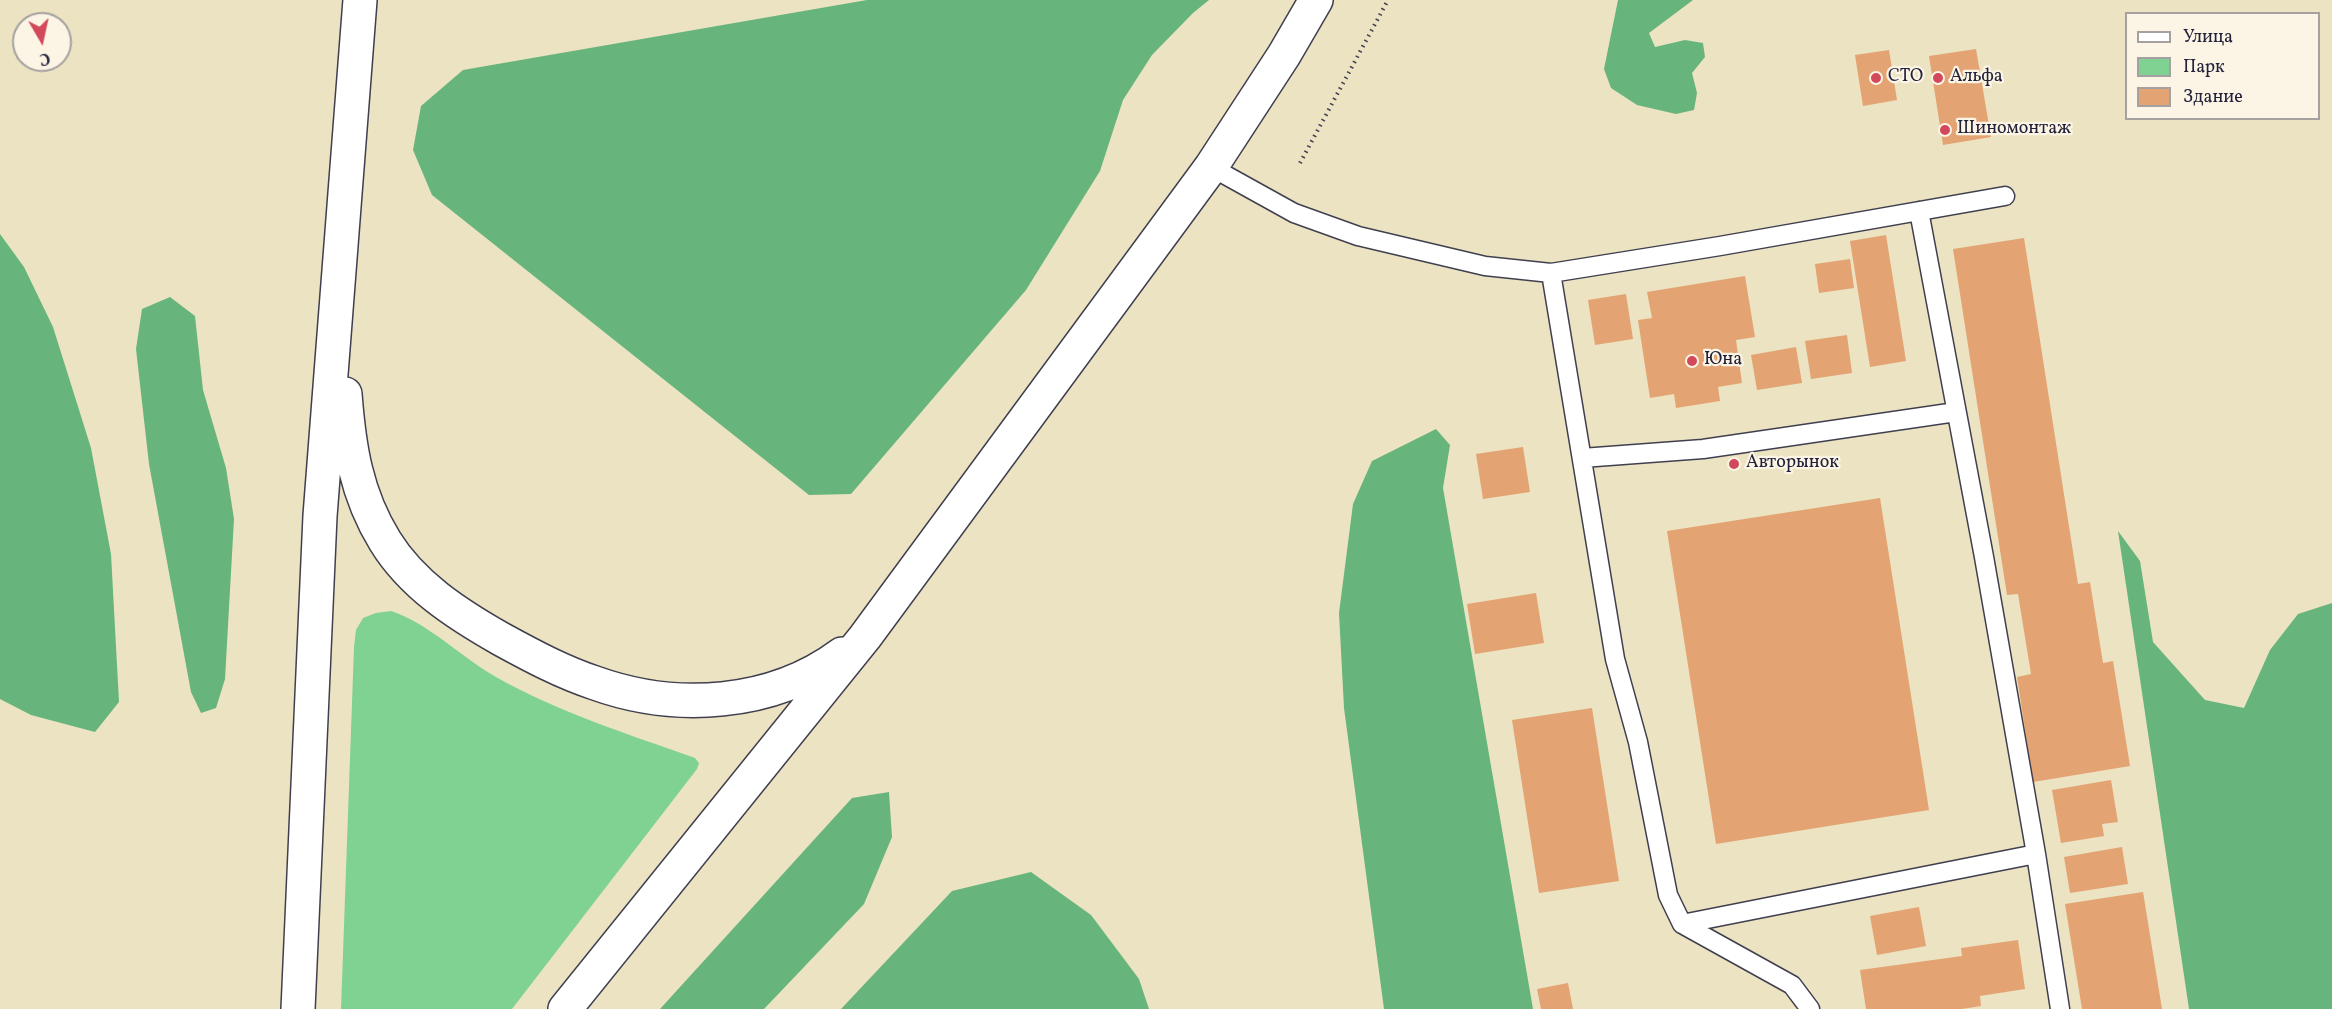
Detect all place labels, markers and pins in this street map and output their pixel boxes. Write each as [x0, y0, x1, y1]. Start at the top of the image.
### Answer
place label: СТО [1888, 67, 1923, 89]
place label: Альфа [1950, 67, 2003, 89]
marker: СТО [1869, 71, 1883, 85]
marker: Альфа [1931, 71, 1945, 85]
place label: Шиномонтаж [1957, 119, 2071, 141]
marker: Шиномонтаж [1938, 123, 1952, 137]
place label: Юна [1704, 350, 1742, 372]
marker: Юна [1685, 354, 1699, 368]
place label: Авторынок [1746, 453, 1839, 475]
marker: Авторынок [1727, 457, 1741, 471]

